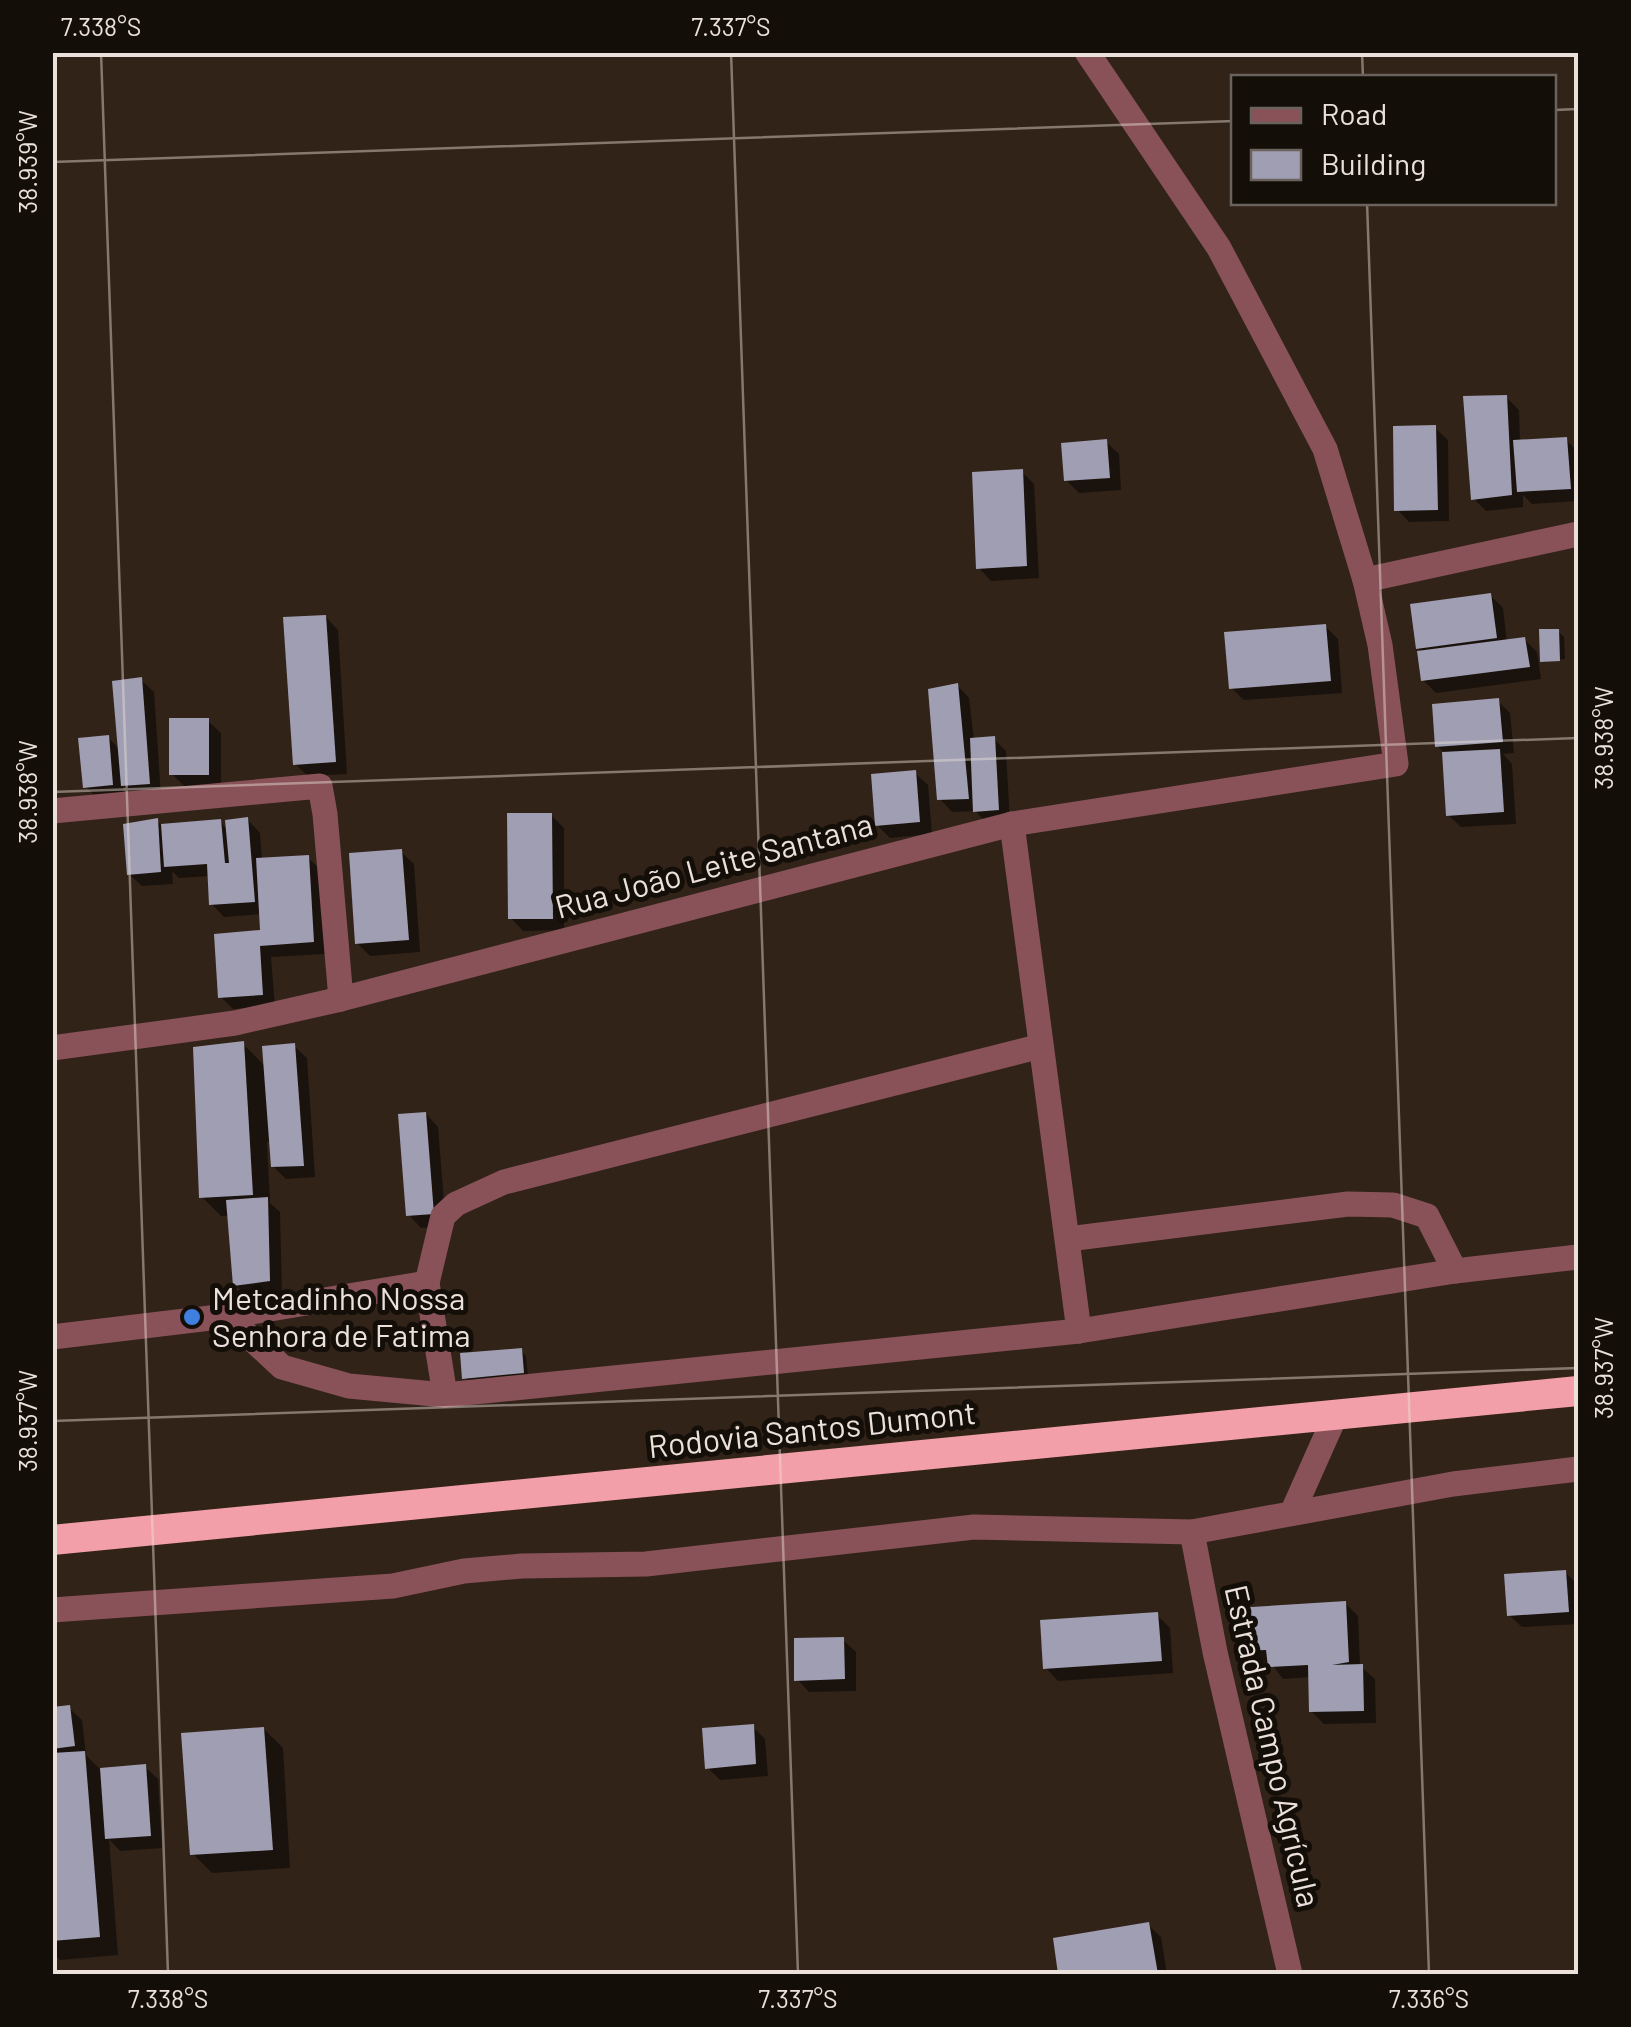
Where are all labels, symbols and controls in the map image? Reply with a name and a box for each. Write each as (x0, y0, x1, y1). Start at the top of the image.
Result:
text: 7.338°S (61, 11, 141, 41)
text: 7.337°S (691, 11, 771, 41)
legend (1231, 75, 1556, 205)
text: Road (1321, 95, 1387, 131)
text: 38.939°W (12, 110, 42, 214)
text: Building (1321, 145, 1426, 181)
text: 38.938°W (1588, 686, 1618, 790)
text: 38.938°W (12, 740, 42, 844)
street label: Rua João Leite Santana (551, 803, 876, 925)
place label: Metcadinho Nossa Senhora de Fatima (212, 1278, 471, 1353)
marker: Metcadinho Nossa Senhora de Fatima (181, 1306, 203, 1328)
text: 38.937°W (1588, 1317, 1618, 1419)
text: 38.937°W (12, 1370, 42, 1472)
street label: Rodovia Santos Dumont (646, 1392, 977, 1464)
street label: Estrada Campo Agrícula (1218, 1581, 1330, 1910)
text: 7.338°S (128, 1983, 208, 2013)
text: 7.337°S (758, 1983, 838, 2013)
text: 7.336°S (1389, 1983, 1469, 2013)

